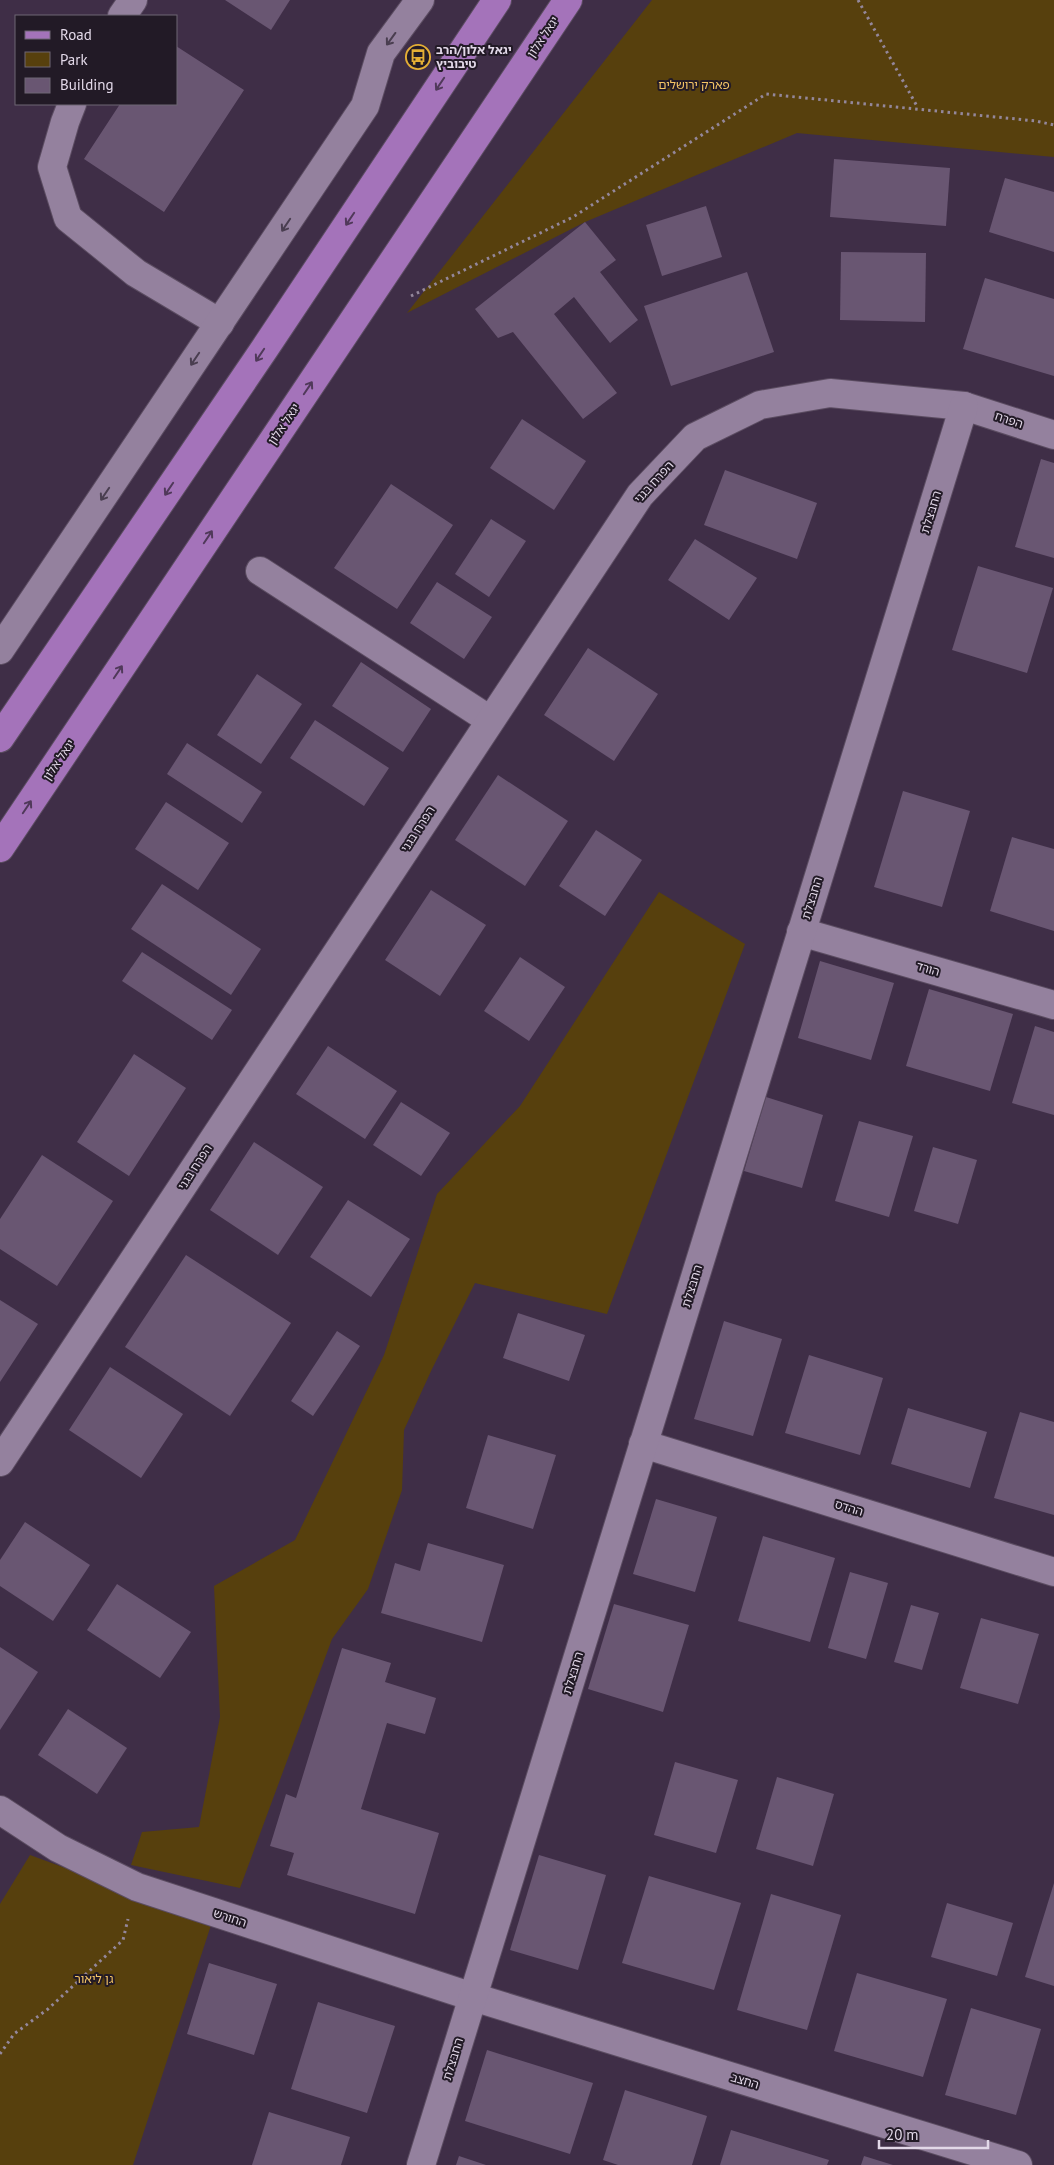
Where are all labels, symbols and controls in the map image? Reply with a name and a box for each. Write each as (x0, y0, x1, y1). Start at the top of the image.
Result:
street label: יגאל אלון (523, 13, 562, 60)
legend (15, 15, 178, 105)
text: Road (60, 25, 92, 44)
one-way arrow (386, 32, 397, 45)
place label: יגאל אלון/הרב טיבוביץ (436, 42, 512, 71)
bus stop icon: יגאל אלון/הרב טיבוביץ (405, 44, 431, 70)
text: Park (60, 50, 88, 69)
text: Building (60, 75, 114, 94)
one-way arrow (435, 77, 445, 91)
park label: פארק ירושלים (658, 77, 730, 92)
one-way arrow (345, 212, 355, 226)
one-way arrow (281, 217, 291, 231)
one-way arrow (255, 347, 265, 361)
one-way arrow (190, 352, 200, 366)
one-way arrow (304, 381, 314, 395)
street label: יגאל אלון (264, 400, 303, 447)
street label: הפרח (993, 408, 1025, 431)
street label: הפרח בגני (631, 458, 676, 506)
one-way arrow (164, 482, 174, 496)
one-way arrow (100, 487, 110, 501)
street label: החבצלת (917, 489, 944, 535)
one-way arrow (203, 530, 213, 544)
one-way arrow (113, 665, 123, 679)
street label: יגאל אלון (39, 736, 78, 783)
one-way arrow (22, 800, 32, 814)
street label: הפרח בגני (397, 803, 438, 854)
street label: החבצלת (798, 875, 825, 921)
street label: הורד (915, 958, 942, 979)
street label: הפרח בגני (174, 1141, 215, 1192)
street label: החבצלת (678, 1263, 705, 1309)
street label: ההדס (833, 1496, 865, 1519)
street label: החבצלת (559, 1650, 586, 1696)
street label: החורש (212, 1905, 249, 1930)
park label: גן ליאור (75, 1971, 114, 1986)
street label: החבצלת (439, 2036, 466, 2082)
street label: החצב (729, 2069, 761, 2092)
scale bar (879, 2118, 988, 2150)
text: 20 m (886, 2125, 919, 2144)

